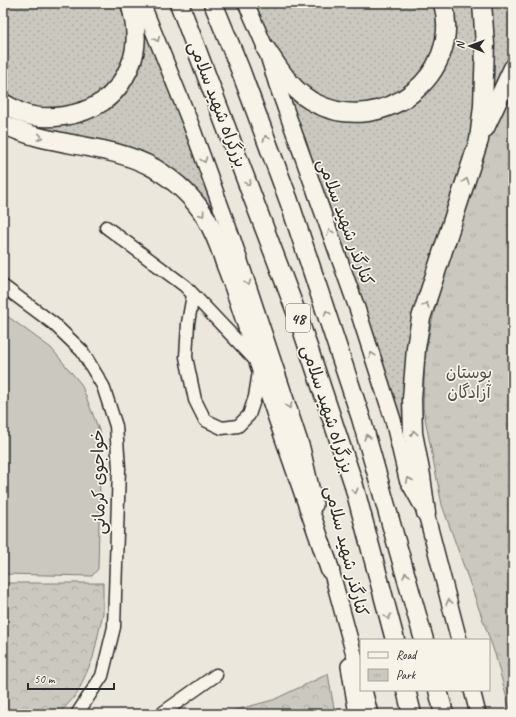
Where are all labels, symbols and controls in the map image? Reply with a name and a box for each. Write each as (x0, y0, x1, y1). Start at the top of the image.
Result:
north arrow (450, 26, 490, 66)
one-way arrow (152, 36, 160, 43)
street label: بزرگراه شهید سلامی (184, 38, 251, 170)
text: N (453, 40, 467, 49)
one-way arrow (36, 132, 43, 140)
one-way arrow (262, 134, 270, 141)
street label: کنارگذر شهید سلامی (313, 156, 378, 289)
one-way arrow (199, 157, 208, 164)
one-way arrow (461, 178, 470, 185)
one-way arrow (243, 180, 251, 187)
one-way arrow (197, 210, 205, 217)
one-way arrow (326, 229, 334, 236)
one-way arrow (243, 279, 252, 286)
one-way arrow (421, 302, 429, 309)
road number: 48 (286, 304, 310, 332)
one-way arrow (323, 310, 331, 317)
street label: بزرگراه شهید سلامی (297, 342, 358, 476)
one-way arrow (368, 352, 377, 359)
park label: بوستان آزادگان (446, 362, 492, 403)
one-way arrow (284, 402, 292, 409)
street label: خواجوی کرمانی (87, 429, 110, 535)
one-way arrow (410, 430, 419, 436)
one-way arrow (363, 434, 372, 441)
one-way arrow (405, 476, 413, 483)
street label: کنارگذر شهید سلامی (320, 484, 373, 619)
one-way arrow (350, 487, 359, 494)
one-way arrow (402, 572, 410, 579)
one-way arrow (446, 599, 454, 606)
one-way arrow (384, 613, 392, 620)
legend (360, 639, 490, 691)
text: Road (396, 647, 418, 663)
scale bar (28, 665, 114, 691)
text: Park (396, 667, 417, 683)
text: 50 m (34, 671, 56, 687)

